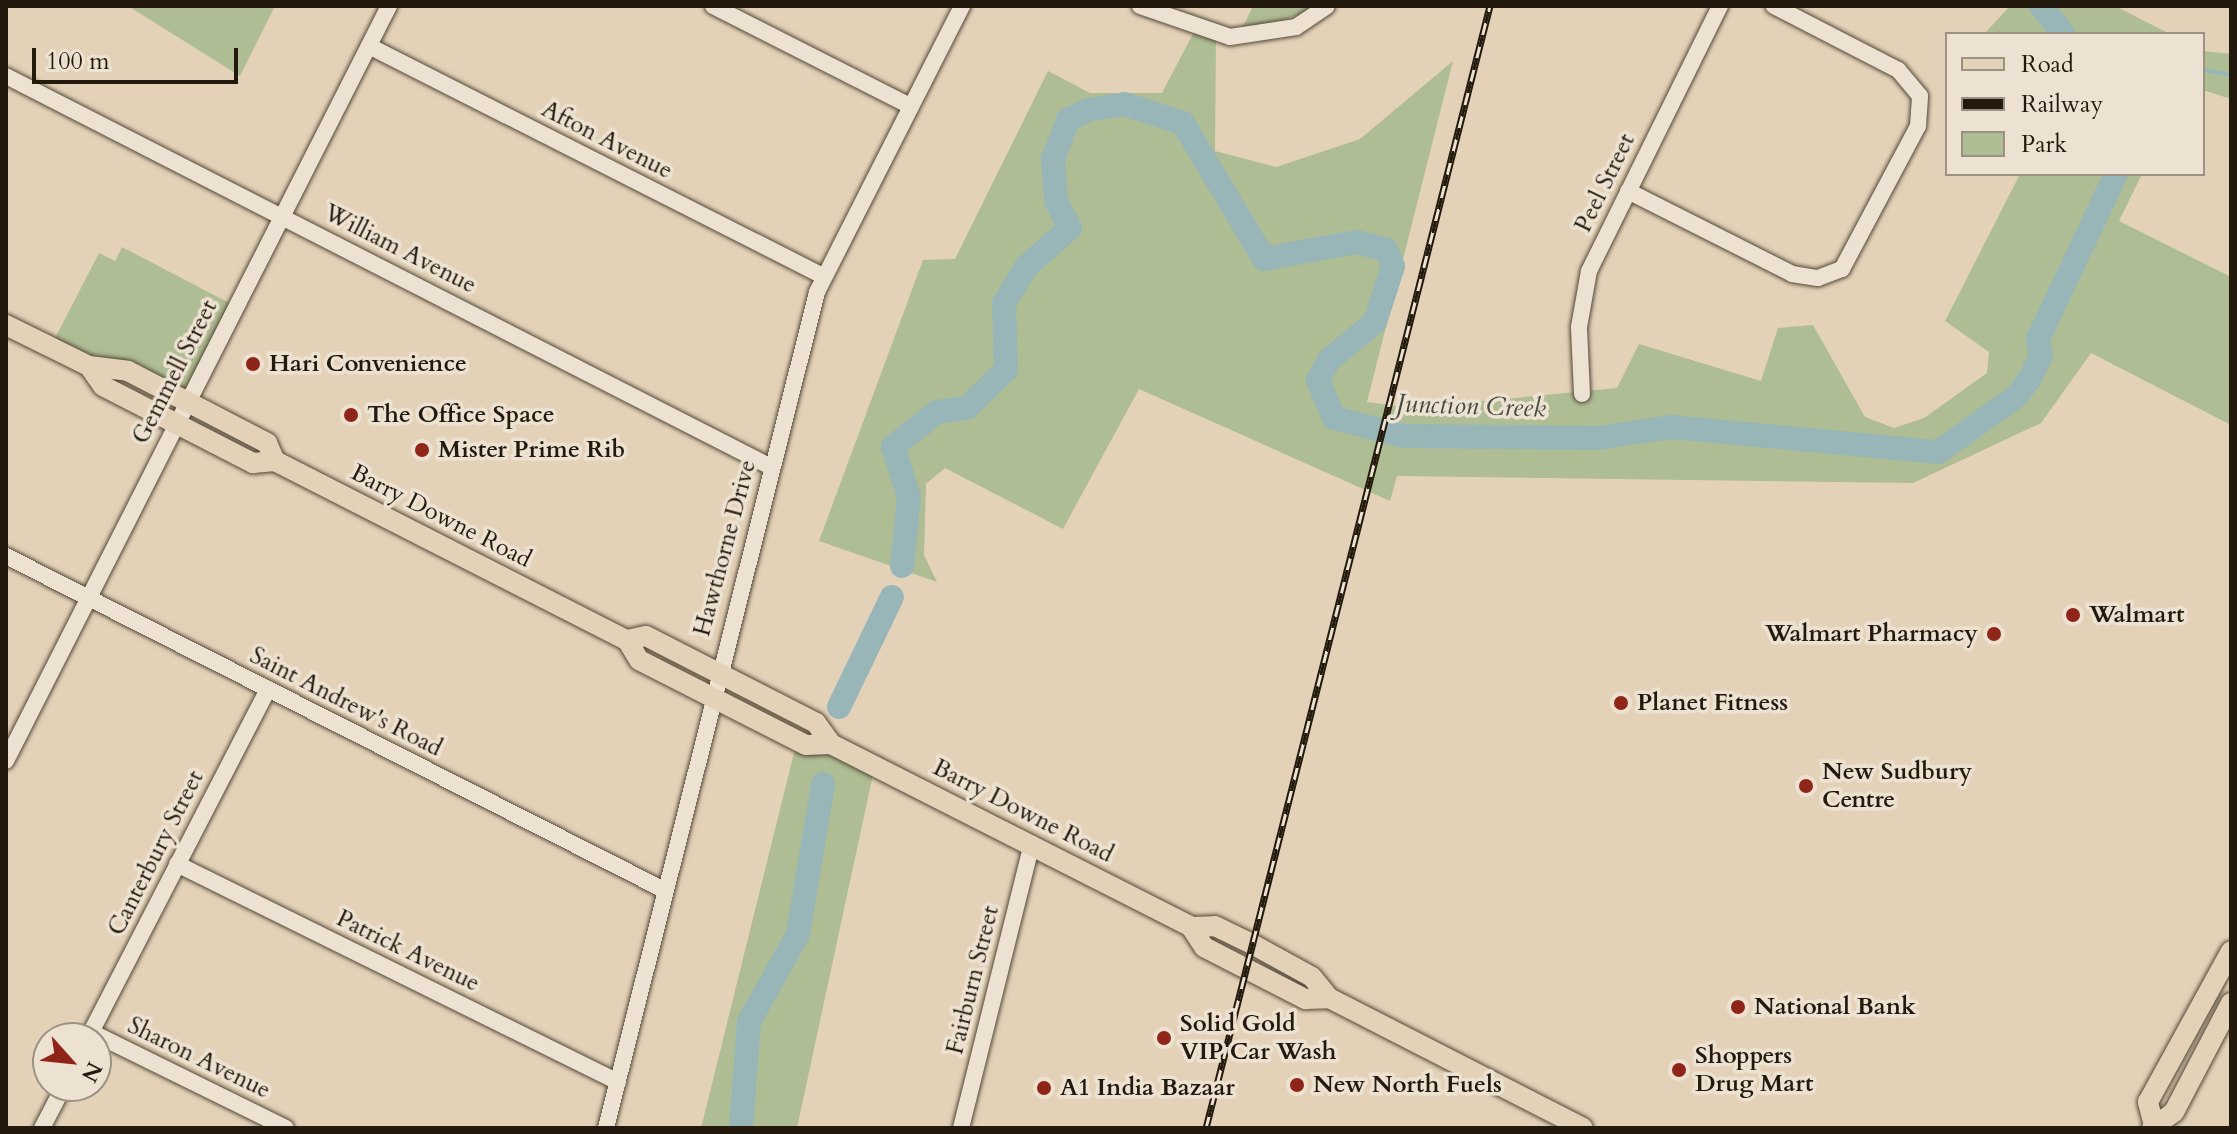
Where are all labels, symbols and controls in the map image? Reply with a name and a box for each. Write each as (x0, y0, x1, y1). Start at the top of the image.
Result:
scale bar (36, 32, 242, 82)
legend (1945, 32, 2205, 176)
text: 100 m (46, 45, 110, 78)
text: Road (2021, 48, 2074, 81)
text: Railway (2021, 88, 2103, 121)
street label: Afton Avenue (537, 95, 677, 185)
text: Park (2021, 128, 2067, 161)
street label: Peel Street (1569, 129, 1641, 237)
street label: William Avenue (319, 198, 481, 300)
street label: Gemmell Street (126, 295, 224, 449)
place label: Hari Convenience (269, 350, 467, 378)
marker: Hari Convenience (244, 355, 262, 373)
water label: Junction Creek (1395, 388, 1547, 424)
place label: The Office Space (367, 401, 555, 429)
marker: The Office Space (342, 406, 360, 424)
place label: Mister Prime Rib (438, 436, 625, 464)
marker: Mister Prime Rib (413, 441, 431, 459)
street label: Hawthorne Drive (688, 457, 762, 639)
street label: Barry Downe Road (346, 458, 536, 574)
place label: Walmart (2089, 601, 2185, 629)
marker: Walmart (2064, 606, 2082, 624)
place label: Walmart Pharmacy (1765, 620, 1978, 648)
marker: Walmart Pharmacy (1985, 625, 2003, 643)
street label: Saint Andrew's Road (245, 641, 447, 763)
place label: Planet Fitness (1637, 689, 1788, 717)
marker: Planet Fitness (1612, 694, 1630, 712)
street label: Barry Downe Road (928, 753, 1118, 869)
place label: New Sudbury Centre (1822, 758, 1972, 814)
street label: Canterbury Street (102, 766, 210, 940)
marker: New Sudbury Centre (1797, 777, 1815, 795)
street label: Fairburn Street (941, 903, 1005, 1057)
street label: Patrick Avenue (332, 904, 484, 998)
place label: National Bank (1754, 993, 1916, 1021)
marker: National Bank (1729, 998, 1747, 1016)
place label: Solid Gold VIP Car Wash (1180, 1010, 1337, 1066)
street label: Sharon Avenue (123, 1011, 275, 1105)
north arrow (32, 1022, 112, 1102)
marker: Solid Gold VIP Car Wash (1155, 1029, 1173, 1047)
place label: Shoppers Drug Mart (1695, 1042, 1813, 1098)
text: N (74, 1057, 109, 1087)
marker: Shoppers Drug Mart (1670, 1061, 1688, 1079)
place label: New North Fuels (1313, 1071, 1502, 1099)
place label: A1 India Bazaar (1060, 1074, 1235, 1102)
marker: New North Fuels (1288, 1076, 1306, 1094)
marker: A1 India Bazaar (1035, 1079, 1053, 1097)

